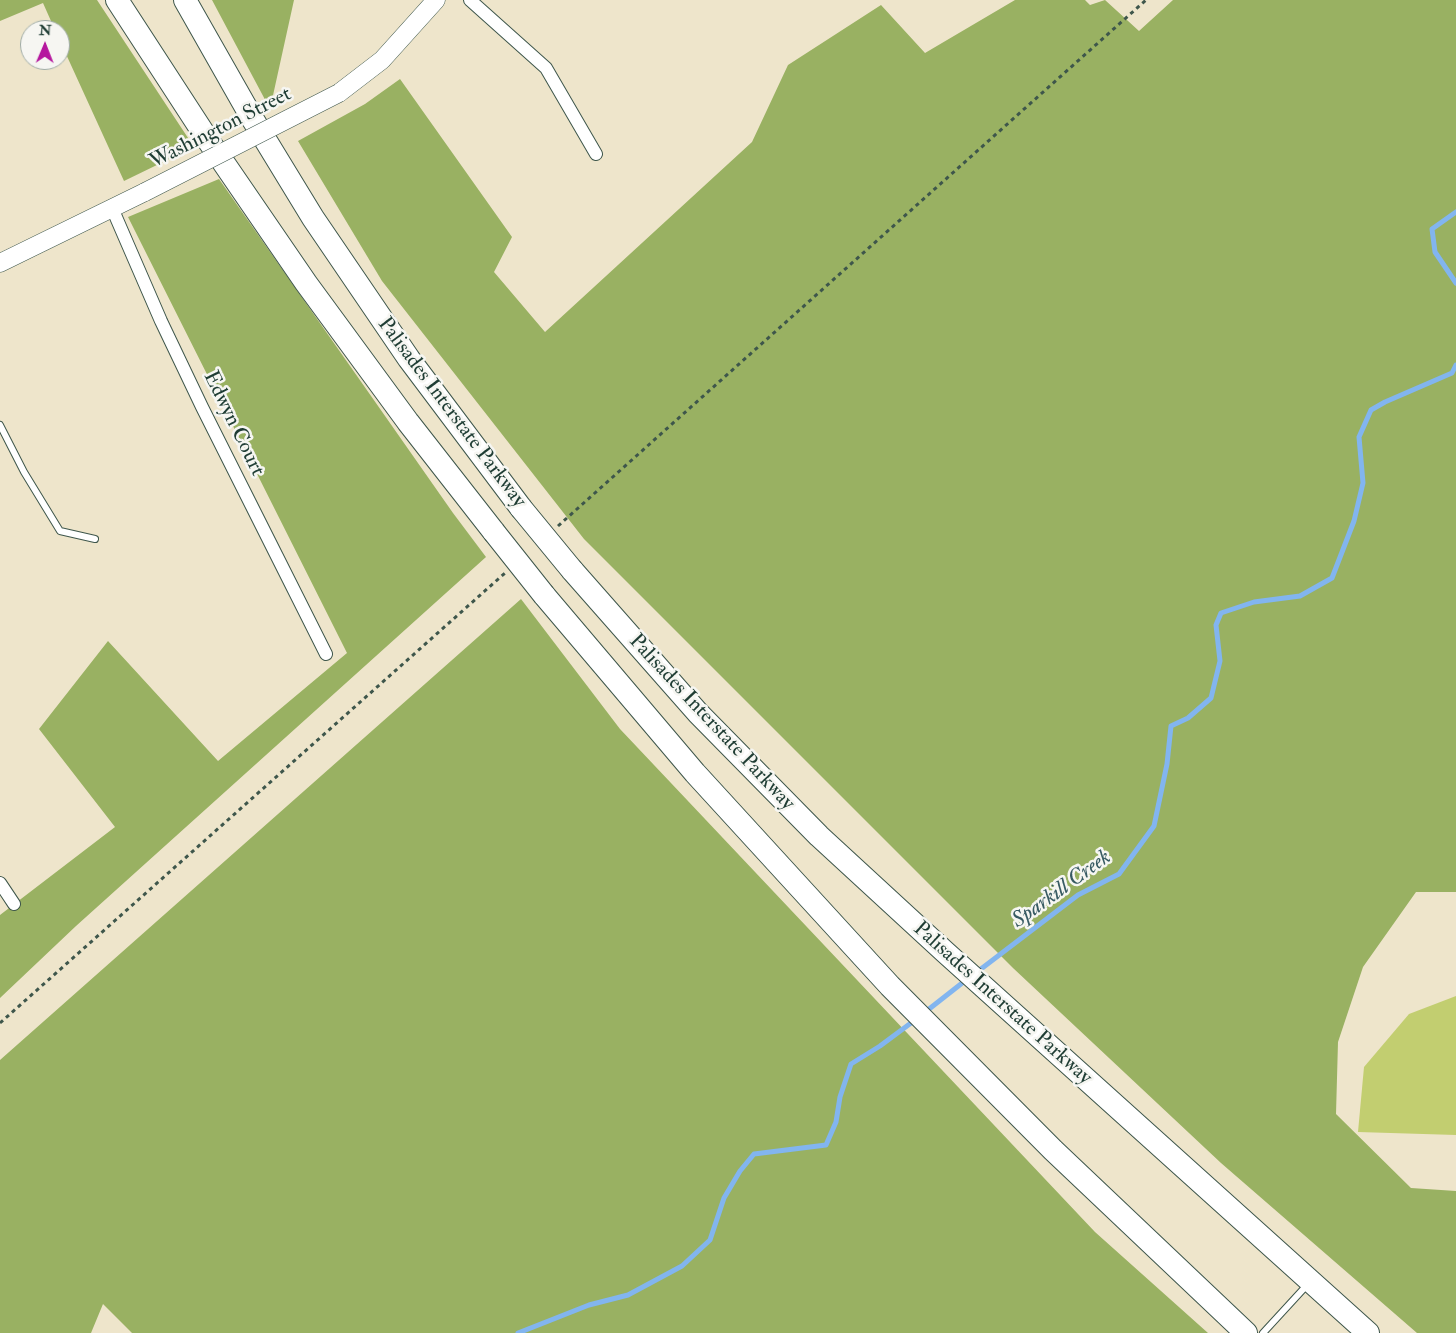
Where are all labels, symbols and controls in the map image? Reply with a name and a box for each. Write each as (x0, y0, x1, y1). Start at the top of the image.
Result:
north arrow (20, 20, 70, 70)
text: N (39, 22, 52, 39)
street label: Washington Street (146, 82, 296, 176)
street label: Palisades Interstate Parkway (371, 313, 531, 513)
street label: Edwyn Court (197, 367, 269, 481)
street label: Palisades Interstate Parkway (623, 630, 799, 816)
water label: Sparkill Creek (1007, 845, 1117, 935)
street label: Palisades Interstate Parkway (907, 917, 1097, 1091)

